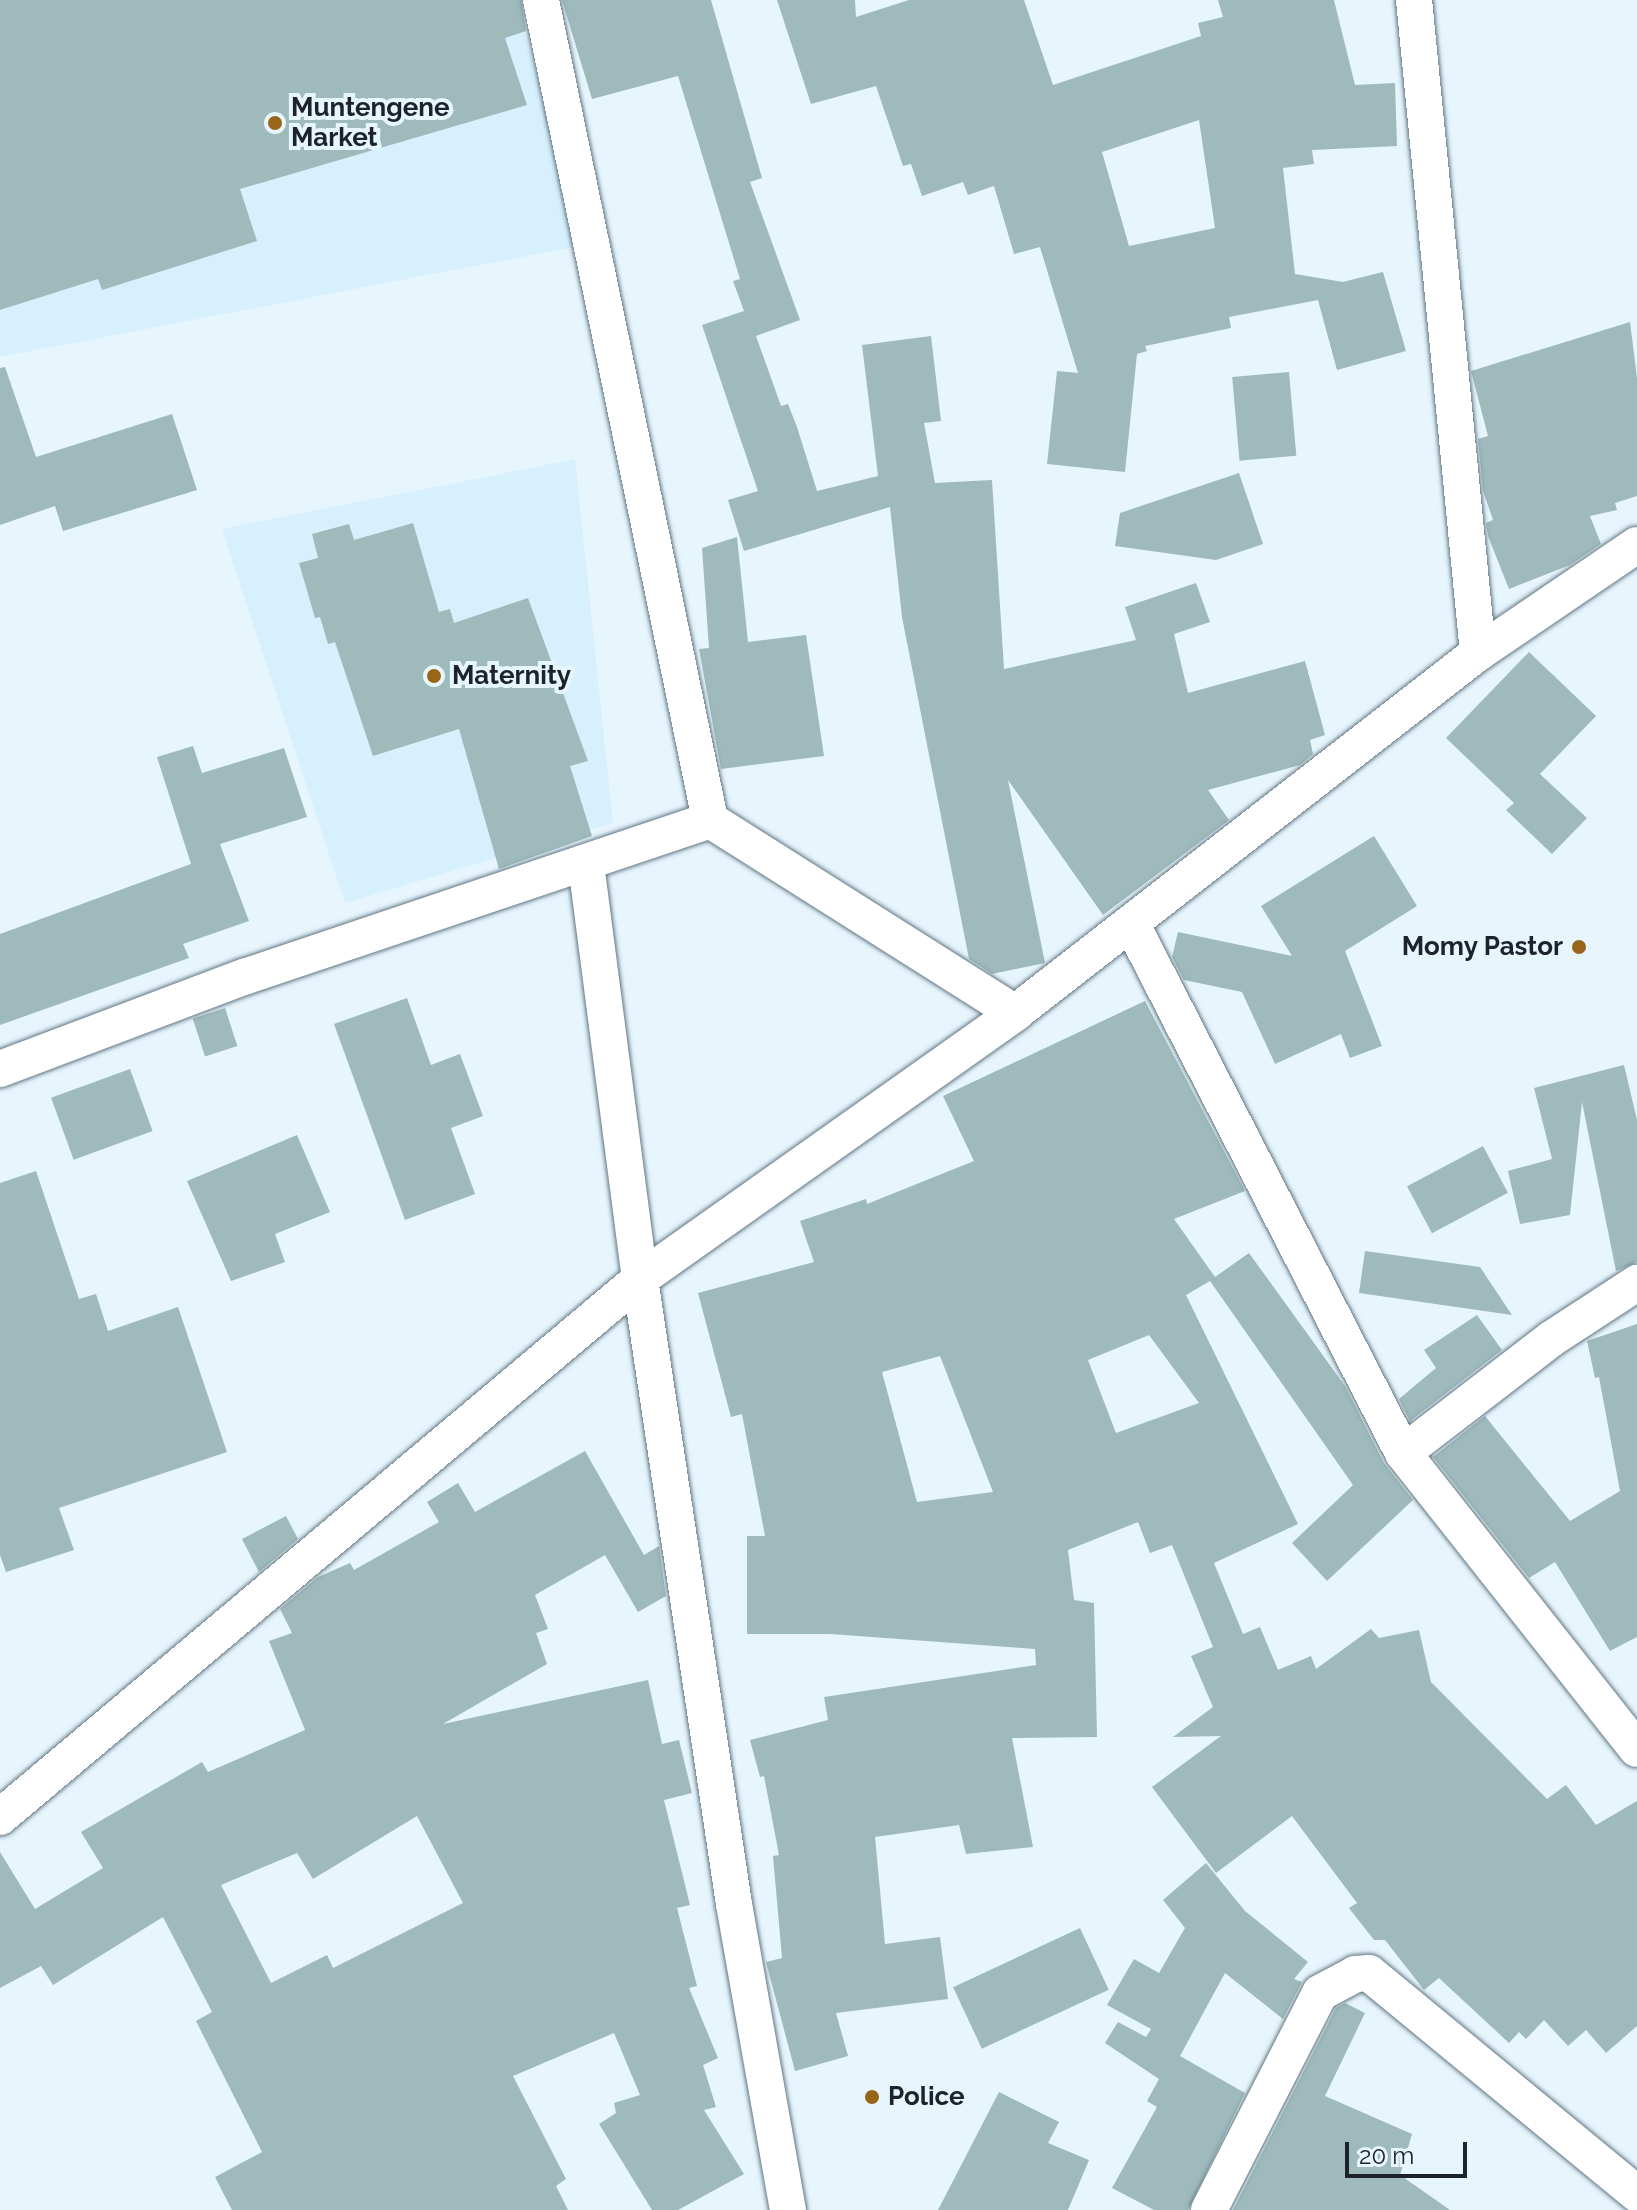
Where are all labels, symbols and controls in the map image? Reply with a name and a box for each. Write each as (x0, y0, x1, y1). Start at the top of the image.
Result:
place label: Muntengene Market (291, 92, 450, 154)
marker: Muntengene Market (266, 114, 284, 132)
place label: Maternity (452, 660, 571, 692)
marker: Maternity (423, 665, 445, 687)
place label: Momy Pastor (1401, 931, 1563, 963)
marker: Momy Pastor (1570, 938, 1588, 956)
place label: Police (888, 2081, 965, 2113)
marker: Police (863, 2088, 881, 2106)
scale bar (1349, 2126, 1471, 2176)
text: 20 m (1359, 2141, 1414, 2170)

